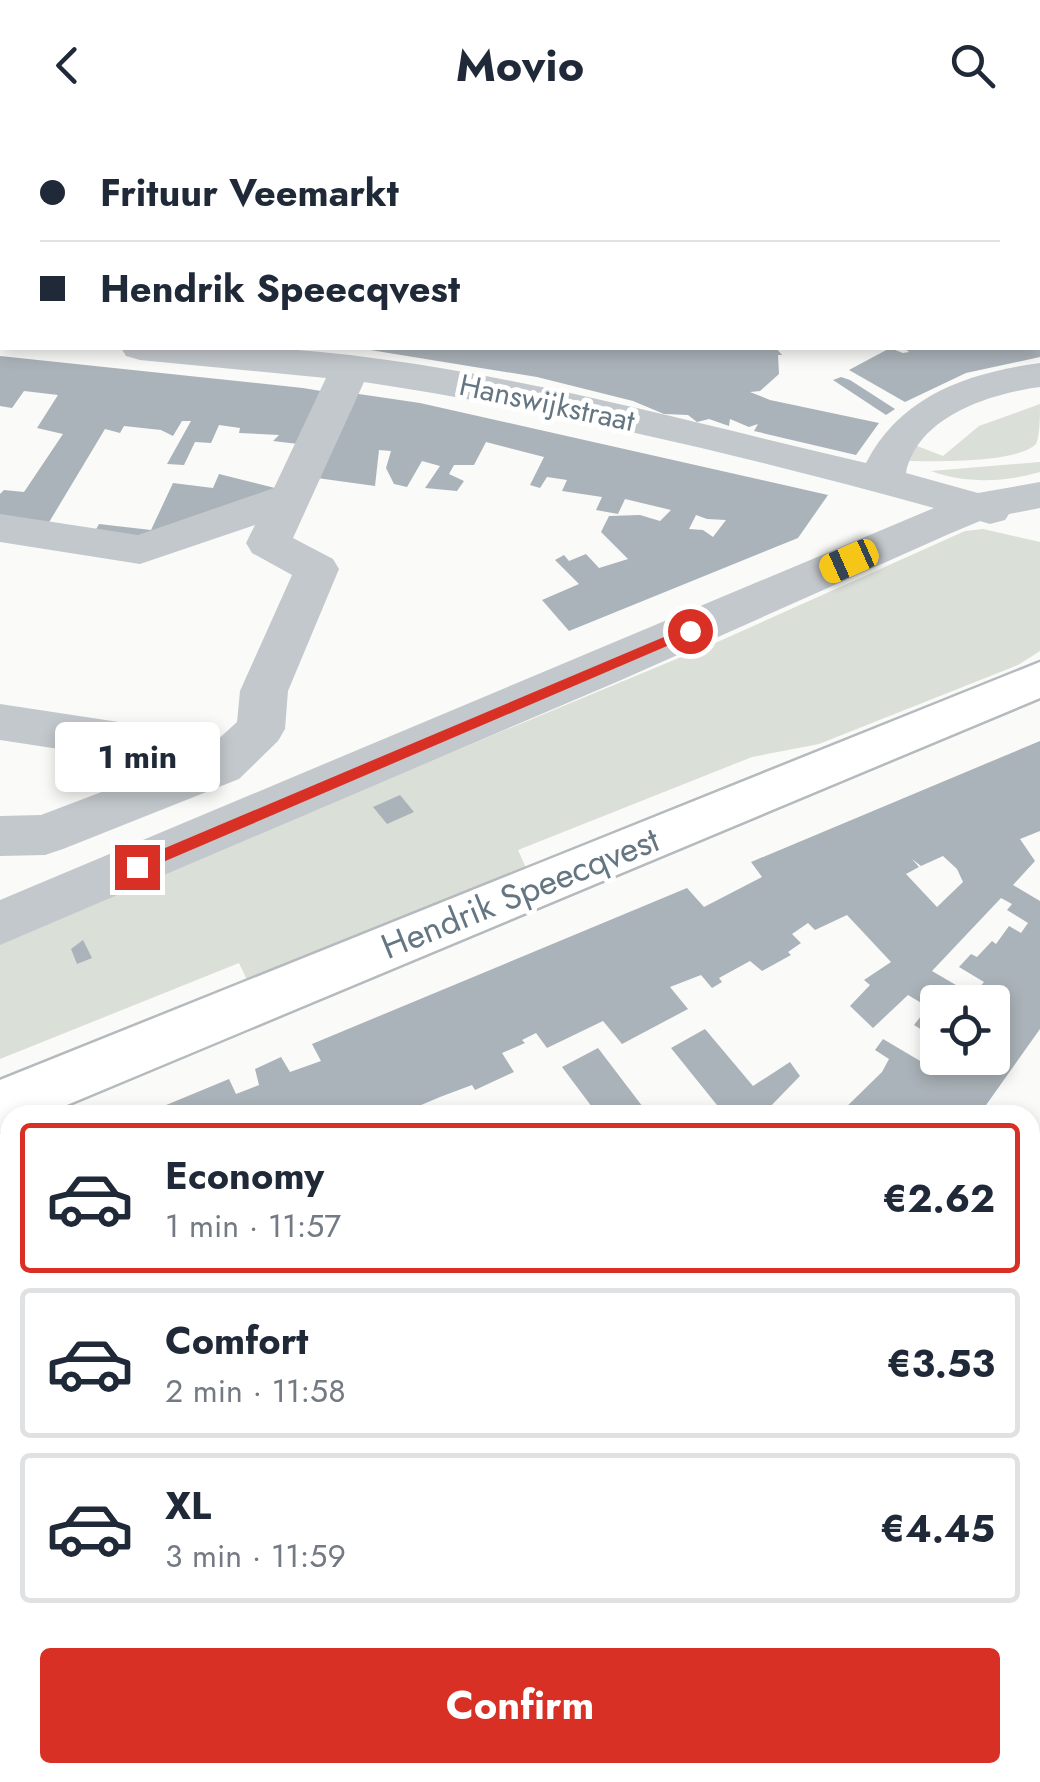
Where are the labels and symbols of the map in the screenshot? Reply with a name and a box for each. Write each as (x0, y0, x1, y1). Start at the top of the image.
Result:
street label: Hanswijkstraat (456, 363, 639, 442)
car (815, 535, 883, 587)
route start (668, 609, 713, 654)
callout: 1 min (54, 722, 220, 792)
street label: Hendrik Speecqvest (374, 814, 667, 972)
route end (115, 845, 160, 890)

